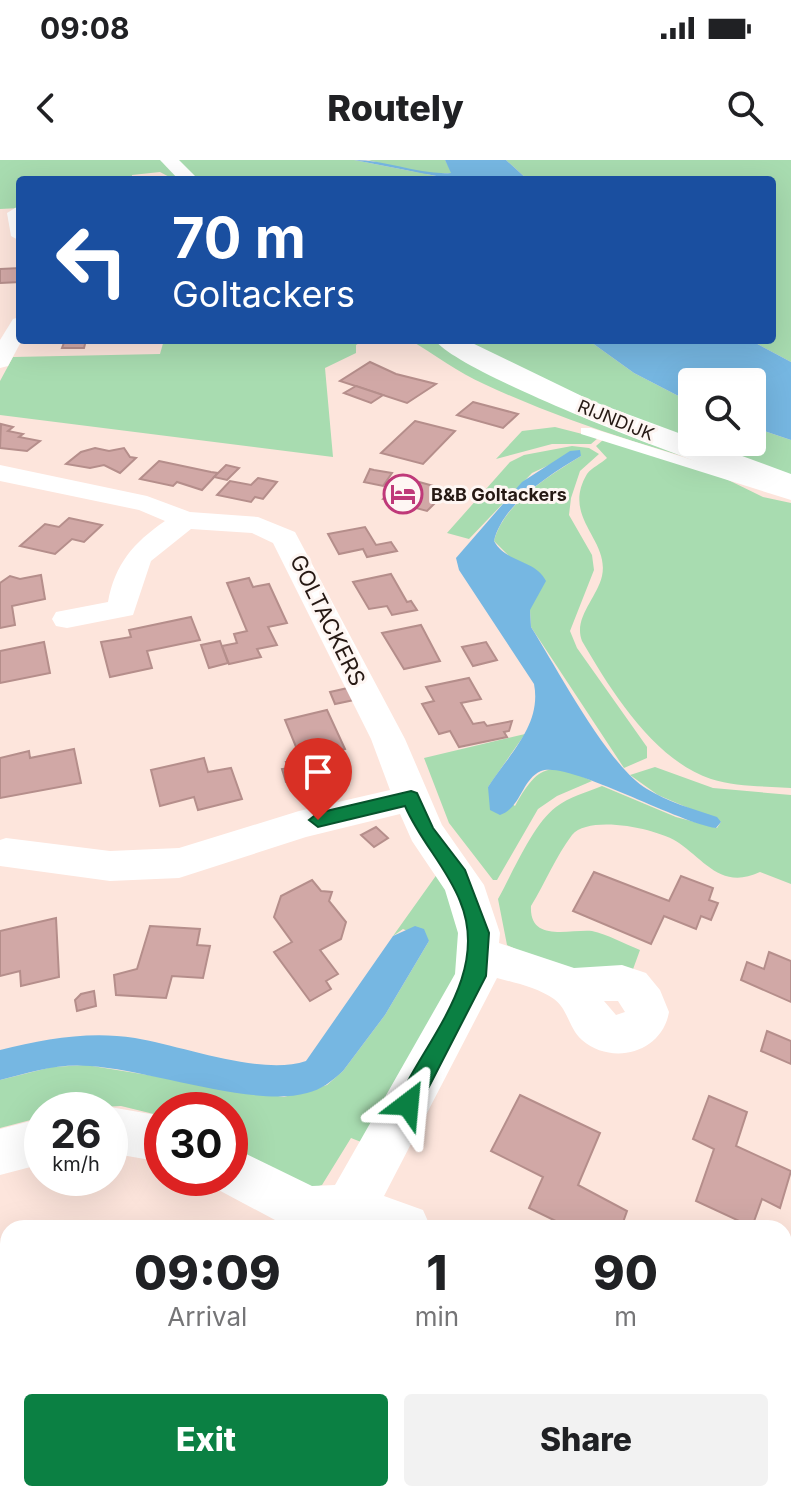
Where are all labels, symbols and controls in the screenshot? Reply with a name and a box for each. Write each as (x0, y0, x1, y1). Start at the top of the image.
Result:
text: 09:08 (40, 10, 130, 46)
icon: back (24, 86, 68, 130)
text: Routely (327, 86, 464, 130)
icon: search (723, 86, 767, 130)
text: 70 m (172, 204, 306, 272)
icon: left (40, 208, 144, 312)
text: Goltackers (172, 272, 355, 316)
map controls (678, 368, 766, 456)
button: search (678, 368, 766, 456)
street label: RIJNDIJK (575, 395, 657, 445)
hotel icon: B&B Goltackers (382, 473, 424, 515)
place label: B&B Goltackers (431, 484, 567, 505)
street label: GOLTACKERS (285, 550, 371, 690)
pin (284, 738, 352, 820)
icon: arrive (296, 750, 340, 794)
position arrow (366, 1062, 450, 1146)
speed limit sign: 30 (144, 1092, 248, 1196)
text: 26 (50, 1109, 102, 1158)
text: km/h (52, 1152, 100, 1176)
text: 09:09 (134, 1243, 281, 1302)
text: 1 (426, 1243, 448, 1302)
text: 90 (593, 1243, 658, 1302)
text: Arrival (167, 1301, 247, 1332)
text: min (415, 1301, 459, 1332)
text: m (614, 1301, 637, 1332)
button: Exit (24, 1394, 388, 1486)
button: Share (404, 1394, 768, 1486)

